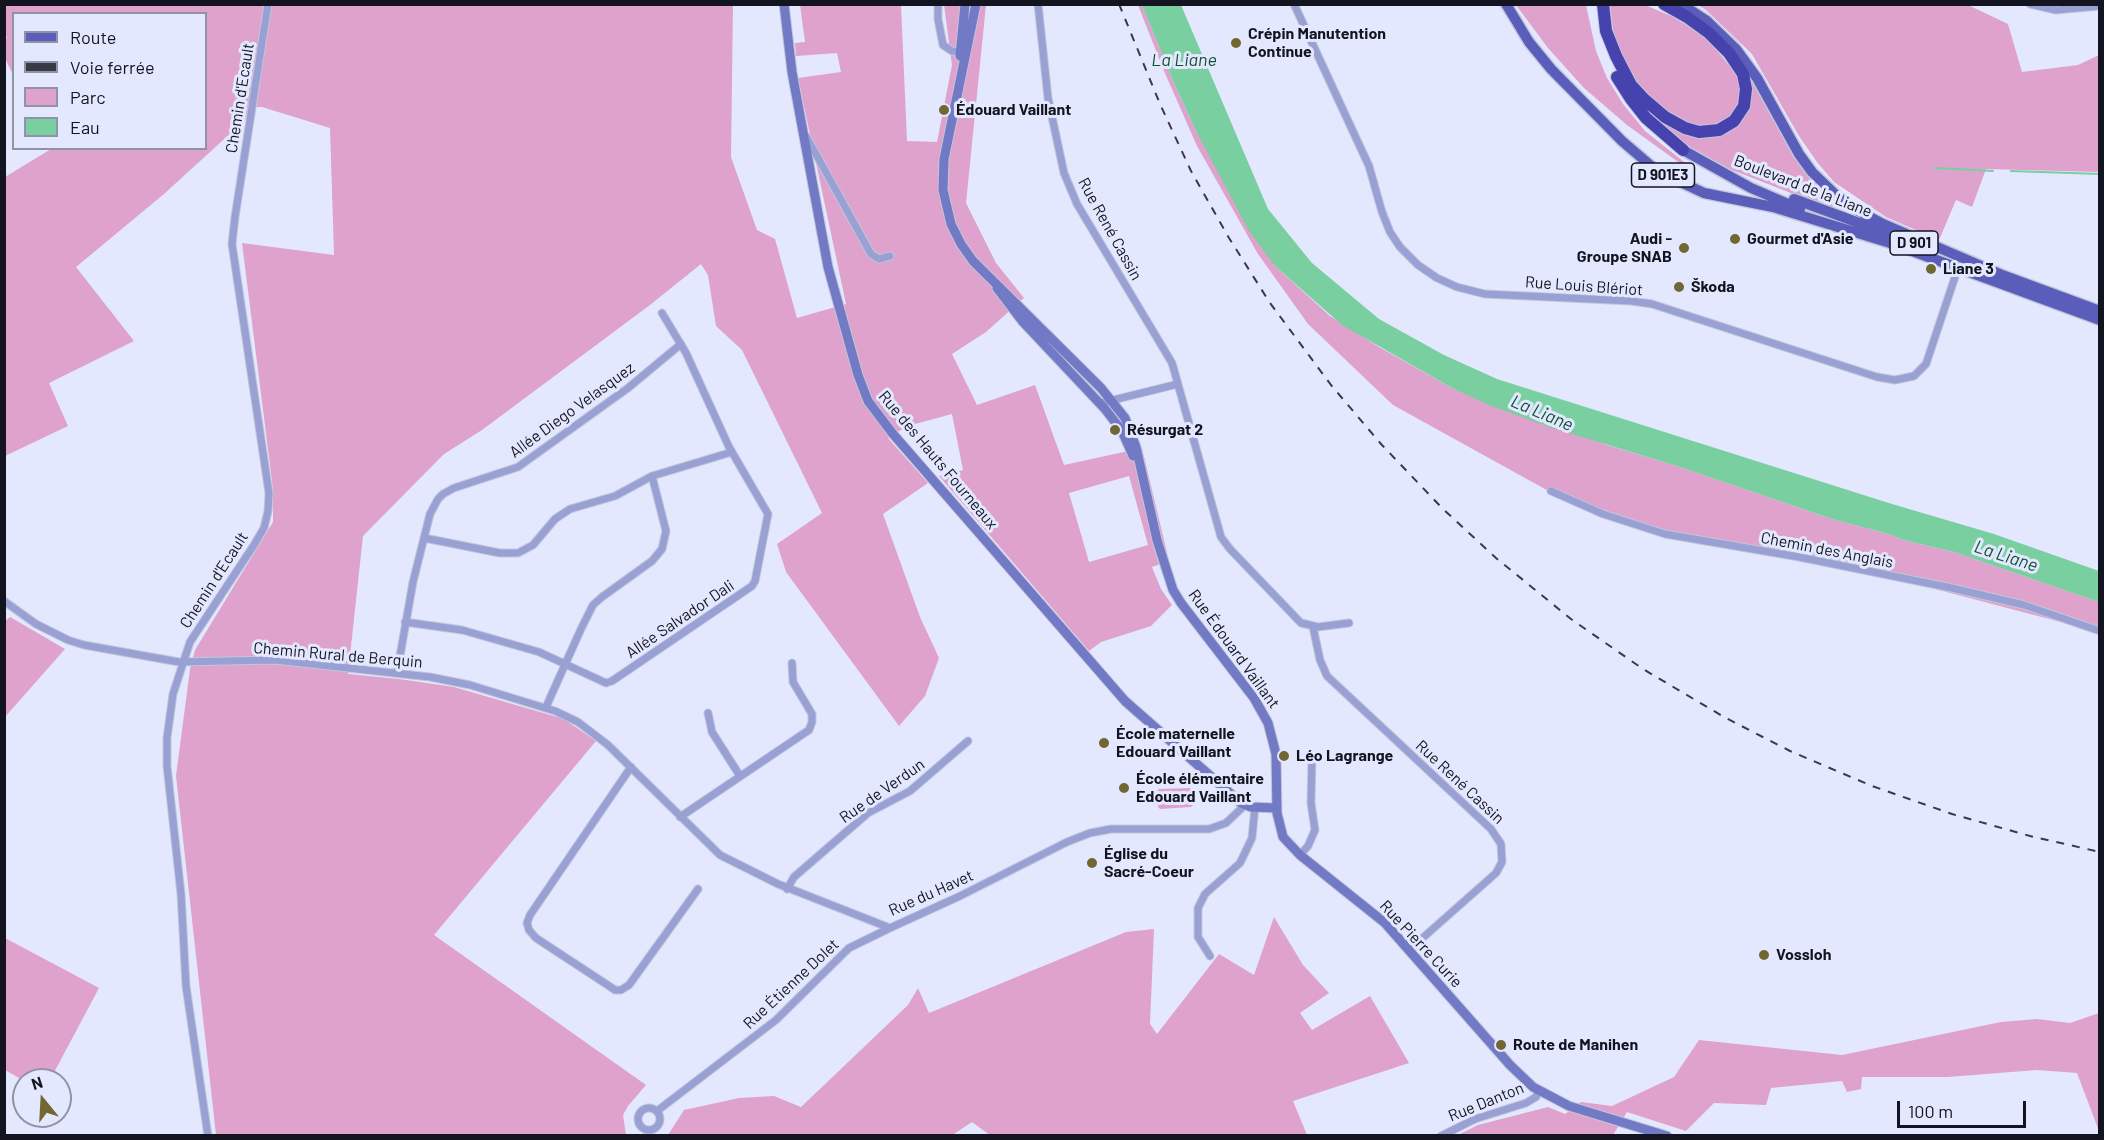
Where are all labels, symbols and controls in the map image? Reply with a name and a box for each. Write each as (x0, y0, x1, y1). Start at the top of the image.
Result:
legend (12, 12, 207, 150)
place label: Crépin Manutention Continue (1248, 24, 1386, 62)
text: Route (70, 26, 116, 48)
marker: Crépin Manutention Continue (1229, 36, 1243, 50)
street label: Chemin d'Ecault (222, 42, 258, 154)
water label: La Liane (1151, 49, 1217, 71)
text: Voie ferrée (70, 56, 155, 78)
text: Parc (70, 86, 106, 108)
place label: Édouard Vaillant (956, 100, 1071, 120)
marker: Édouard Vaillant (937, 103, 951, 117)
text: Eau (70, 116, 100, 138)
street label: Boulevard de la Liane (1731, 151, 1875, 221)
road number: D 901E3 (1632, 163, 1694, 187)
street label: Rue René Cassin (1074, 174, 1146, 284)
place label: Audi - Groupe SNAB (1577, 229, 1672, 267)
place label: Gourmet d'Asie (1747, 229, 1854, 249)
road number: D 901 (1890, 231, 1938, 255)
marker: Gourmet d'Asie (1728, 232, 1742, 246)
marker: Audi - Groupe SNAB (1677, 241, 1691, 255)
place label: Liane 3 (1943, 259, 1994, 279)
marker: Liane 3 (1924, 262, 1938, 276)
street label: Rue Louis Blériot (1524, 272, 1644, 300)
place label: Škoda (1691, 277, 1735, 297)
marker: Škoda (1672, 280, 1686, 294)
street label: Allée Diego Velasquez (506, 358, 638, 462)
street label: Rue des Hauts Fourneaux (874, 387, 1002, 533)
water label: La Liane (1508, 390, 1576, 436)
place label: Résurgat 2 (1127, 420, 1203, 440)
marker: Résurgat 2 (1108, 423, 1122, 437)
street label: Chemin d'Ecault (176, 528, 252, 632)
street label: Chemin des Anglais (1759, 528, 1895, 572)
water label: La Liane (1972, 536, 2040, 576)
street label: Allée Salvador Dali (622, 576, 738, 662)
street label: Rue Édouard Vaillant (1184, 586, 1284, 712)
street label: Chemin Rural de Berquin (253, 638, 423, 672)
place label: École maternelle Edouard Vaillant (1116, 724, 1235, 762)
marker: École maternelle Edouard Vaillant (1097, 736, 1111, 750)
street label: Rue René Cassin (1412, 736, 1508, 828)
place label: Léo Lagrange (1296, 746, 1393, 766)
marker: Léo Lagrange (1277, 749, 1291, 763)
street label: Rue de Verdun (836, 755, 928, 827)
place label: École élémentaire Edouard Vaillant (1136, 769, 1264, 807)
marker: École élémentaire Edouard Vaillant (1117, 781, 1131, 795)
place label: Église du Sacré-Coeur (1104, 844, 1194, 882)
marker: Église du Sacré-Coeur (1085, 856, 1099, 870)
street label: Rue du Havet (886, 866, 976, 920)
street label: Rue Pierre Curie (1376, 896, 1466, 992)
street label: Rue Étienne Dolet (739, 935, 843, 1033)
place label: Vossloh (1776, 945, 1831, 965)
marker: Vossloh (1757, 948, 1771, 962)
place label: Route de Manihen (1513, 1035, 1638, 1055)
marker: Route de Manihen (1494, 1038, 1508, 1052)
north arrow (12, 1068, 72, 1128)
text: N (29, 1072, 45, 1093)
street label: Rue Danton (1445, 1078, 1527, 1126)
scale bar (1900, 1089, 2029, 1127)
text: 100 m (1908, 1100, 1953, 1122)

